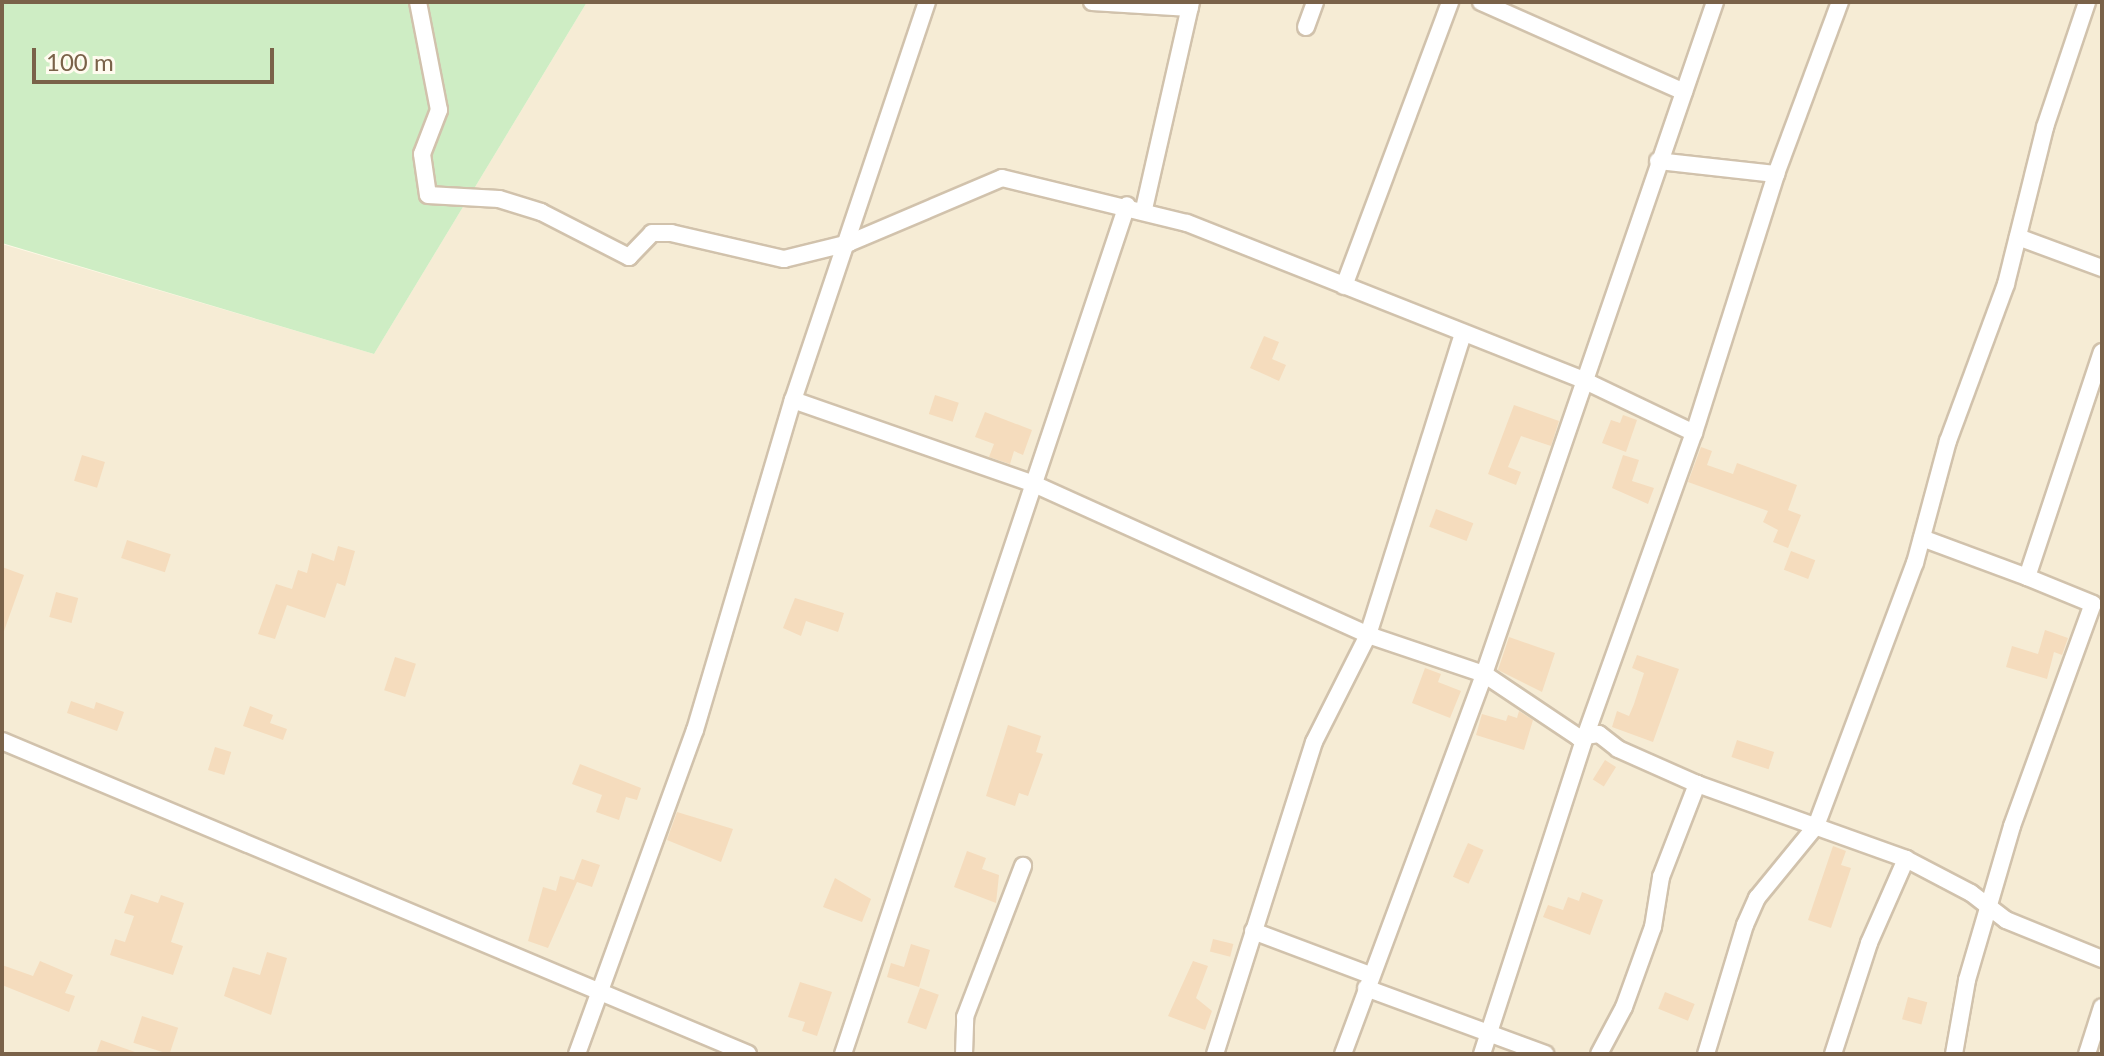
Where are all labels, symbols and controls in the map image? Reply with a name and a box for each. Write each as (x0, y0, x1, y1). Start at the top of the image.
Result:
scale bar (36, 32, 278, 82)
text: 100 m (46, 47, 114, 76)

